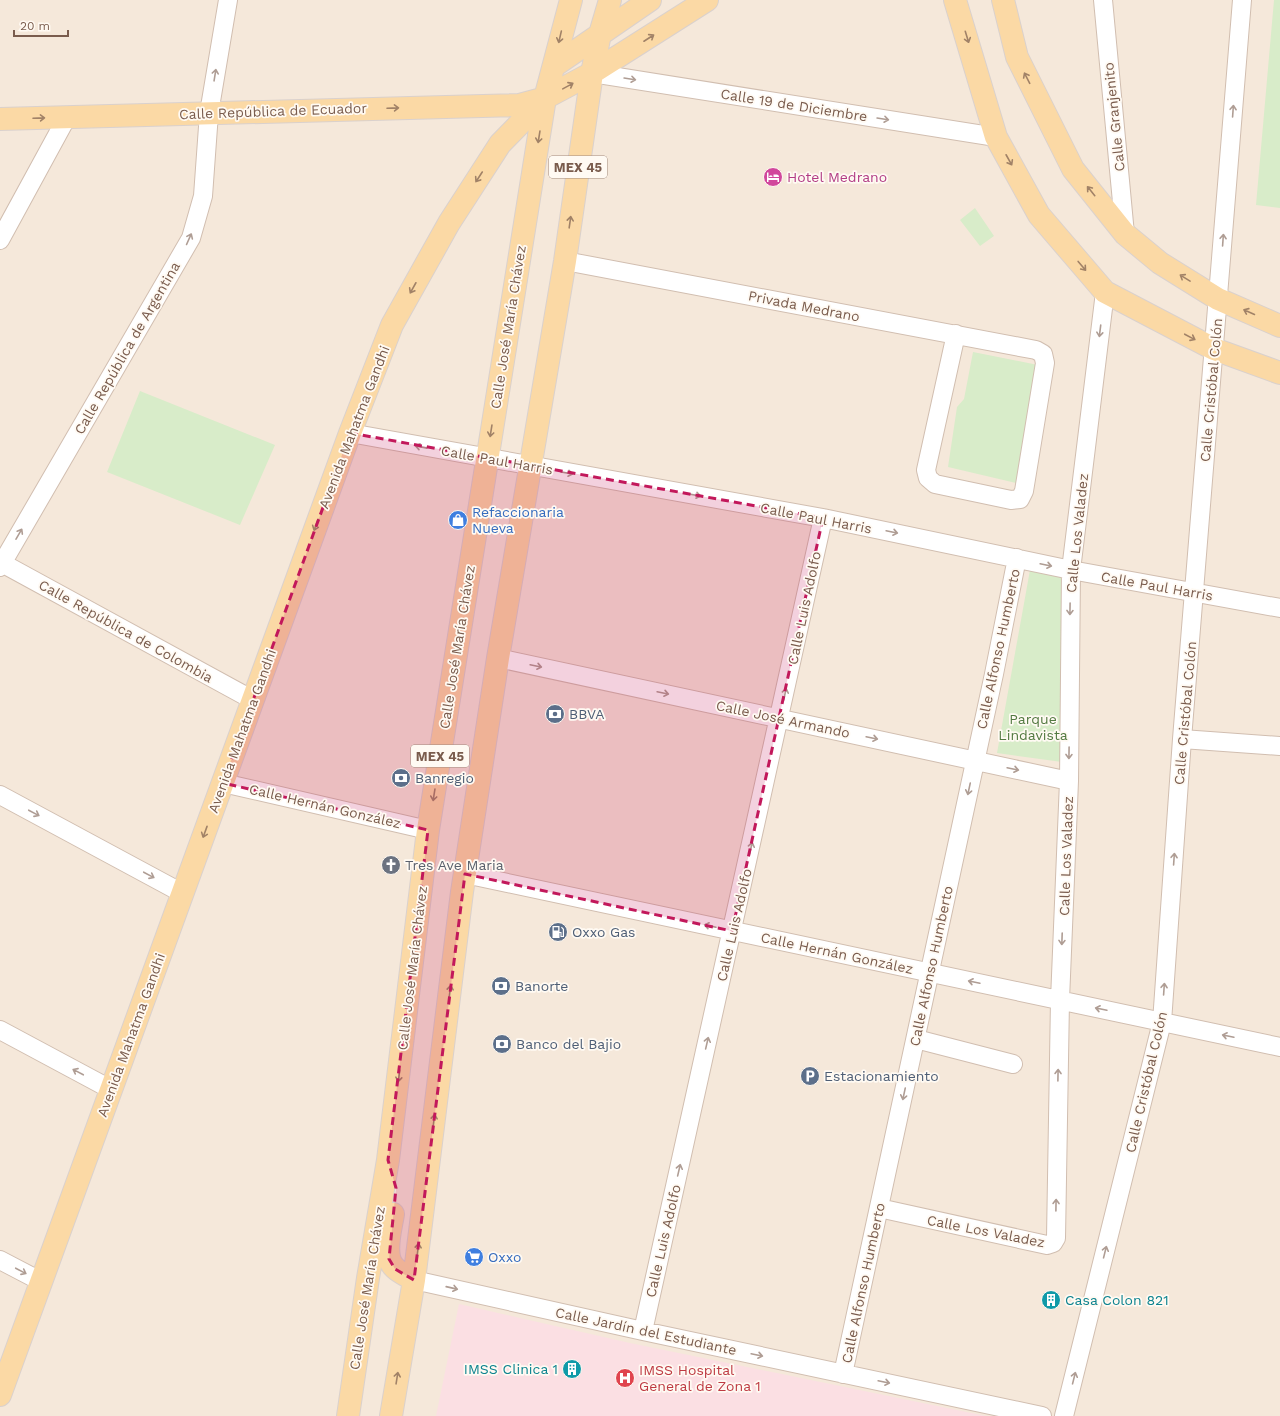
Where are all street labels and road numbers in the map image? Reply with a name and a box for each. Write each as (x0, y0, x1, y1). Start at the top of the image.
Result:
street label: Calle Granjenito (1100, 62, 1128, 172)
street label: Calle 19 de Diciembre (720, 86, 868, 124)
street label: Calle República de Ecuador (179, 100, 368, 122)
road number: MEX 45 (549, 156, 607, 178)
street label: Calle José María Chávez (487, 244, 529, 410)
street label: Calle República de Argentina (71, 259, 183, 437)
street label: Privada Medrano (747, 287, 861, 325)
street label: Calle Cristóbal Colón (1197, 317, 1225, 463)
street label: Avenida Mahatma Gandhi (315, 343, 393, 511)
street label: Calle Paul Harris (440, 442, 554, 478)
street label: Calle Los Valadez (1063, 473, 1091, 593)
street label: Calle Paul Harris (759, 499, 873, 537)
street label: Calle Luis Adolfo (784, 550, 824, 666)
street label: Calle José María Chávez (436, 564, 478, 730)
street label: Calle Alfonso Humberto (973, 567, 1023, 731)
street label: Calle Paul Harris (1100, 568, 1214, 604)
street label: Calle República de Colombia (36, 576, 216, 686)
street label: Calle Cristóbal Colón (1171, 640, 1199, 786)
street label: Avenida Mahatma Gandhi (205, 647, 279, 815)
street label: Calle José Armando (715, 697, 851, 741)
road number: MEX 45 (411, 745, 469, 767)
street label: Calle Hernán González (248, 781, 402, 831)
street label: Calle Los Valadez (1056, 796, 1076, 916)
street label: Calle Luis Adolfo (713, 867, 755, 983)
street label: Calle Alfonso Humberto (906, 884, 956, 1048)
street label: Calle José María Chávez (394, 885, 430, 1051)
street label: Calle Hernán González (759, 929, 915, 977)
street label: Avenida Mahatma Gandhi (94, 951, 168, 1119)
street label: Calle Cristóbal Colón (1122, 1010, 1170, 1154)
street label: Calle Luis Adolfo (642, 1183, 684, 1299)
street label: Calle Alfonso Humberto (838, 1201, 888, 1365)
street label: Calle José María Chávez (346, 1205, 388, 1371)
street label: Calle Los Valadez (926, 1212, 1046, 1250)
street label: Calle Jardín del Estudiante (554, 1304, 738, 1358)

